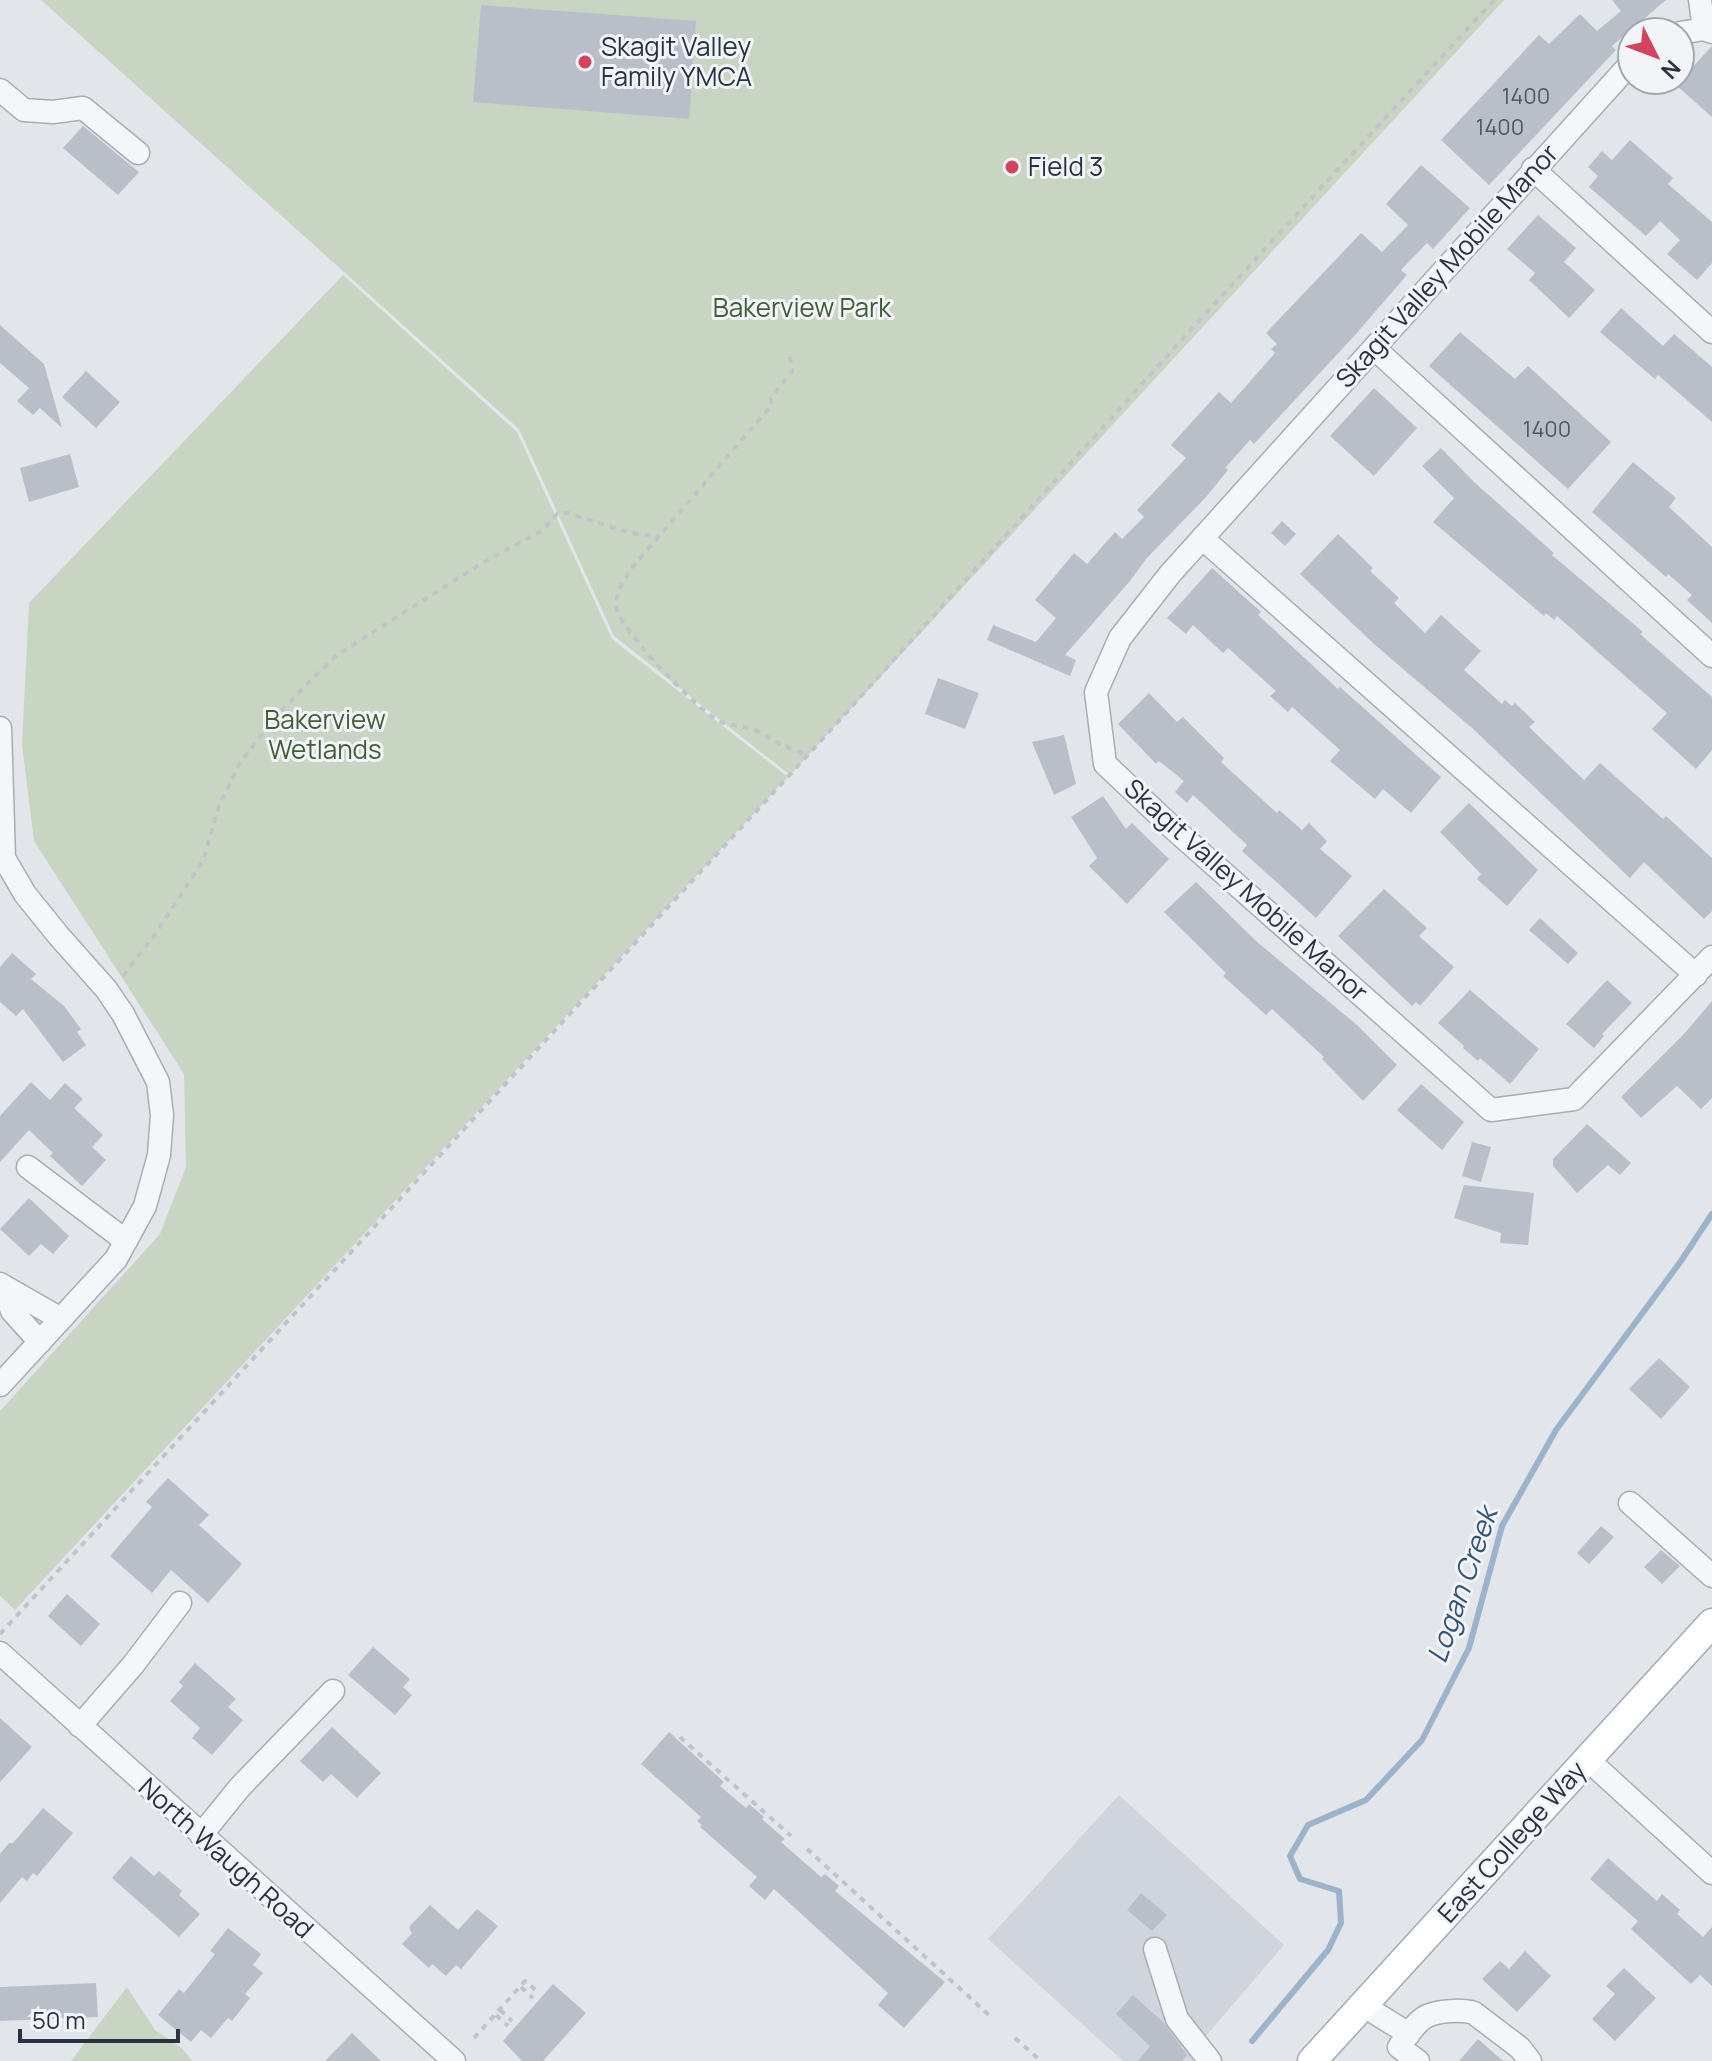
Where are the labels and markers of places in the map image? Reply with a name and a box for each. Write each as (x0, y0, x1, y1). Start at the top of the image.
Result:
place label: Skagit Valley Family YMCA (601, 28, 752, 94)
marker: Skagit Valley Family YMCA (576, 53, 594, 71)
place label: Field 3 (1028, 148, 1103, 184)
marker: Field 3 (1003, 158, 1021, 176)

